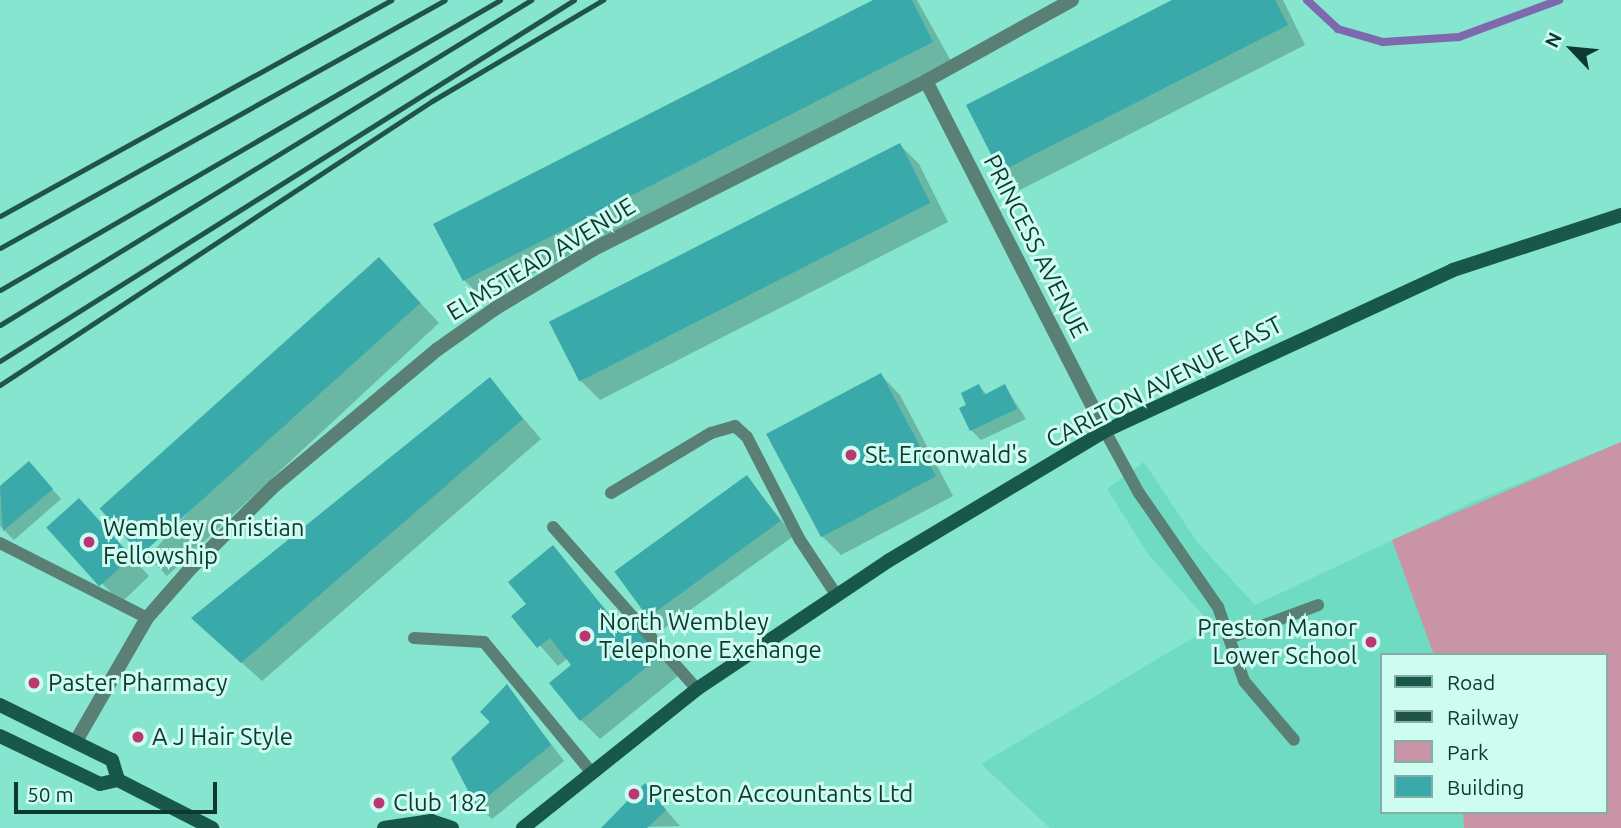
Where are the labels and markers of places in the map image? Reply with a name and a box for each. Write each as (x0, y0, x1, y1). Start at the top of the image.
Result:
place label: St. Erconwald's (865, 441, 1028, 469)
marker: St. Erconwald's (843, 447, 859, 463)
place label: Wembley Christian Fellowship (103, 514, 305, 570)
marker: Wembley Christian Fellowship (81, 534, 97, 550)
place label: North Wembley Telephone Exchange (599, 608, 822, 664)
place label: Preston Manor Lower School (1197, 614, 1357, 670)
marker: North Wembley Telephone Exchange (577, 628, 593, 644)
marker: Preston Manor Lower School (1363, 634, 1379, 650)
place label: Paster Pharmacy (48, 669, 228, 697)
marker: Paster Pharmacy (26, 675, 42, 691)
place label: A J Hair Style (152, 723, 293, 751)
marker: A J Hair Style (130, 729, 146, 745)
place label: Preston Accountants Ltd (648, 780, 913, 808)
marker: Preston Accountants Ltd (626, 786, 642, 802)
place label: Club 182 (393, 789, 488, 817)
marker: Club 182 (371, 795, 387, 811)

